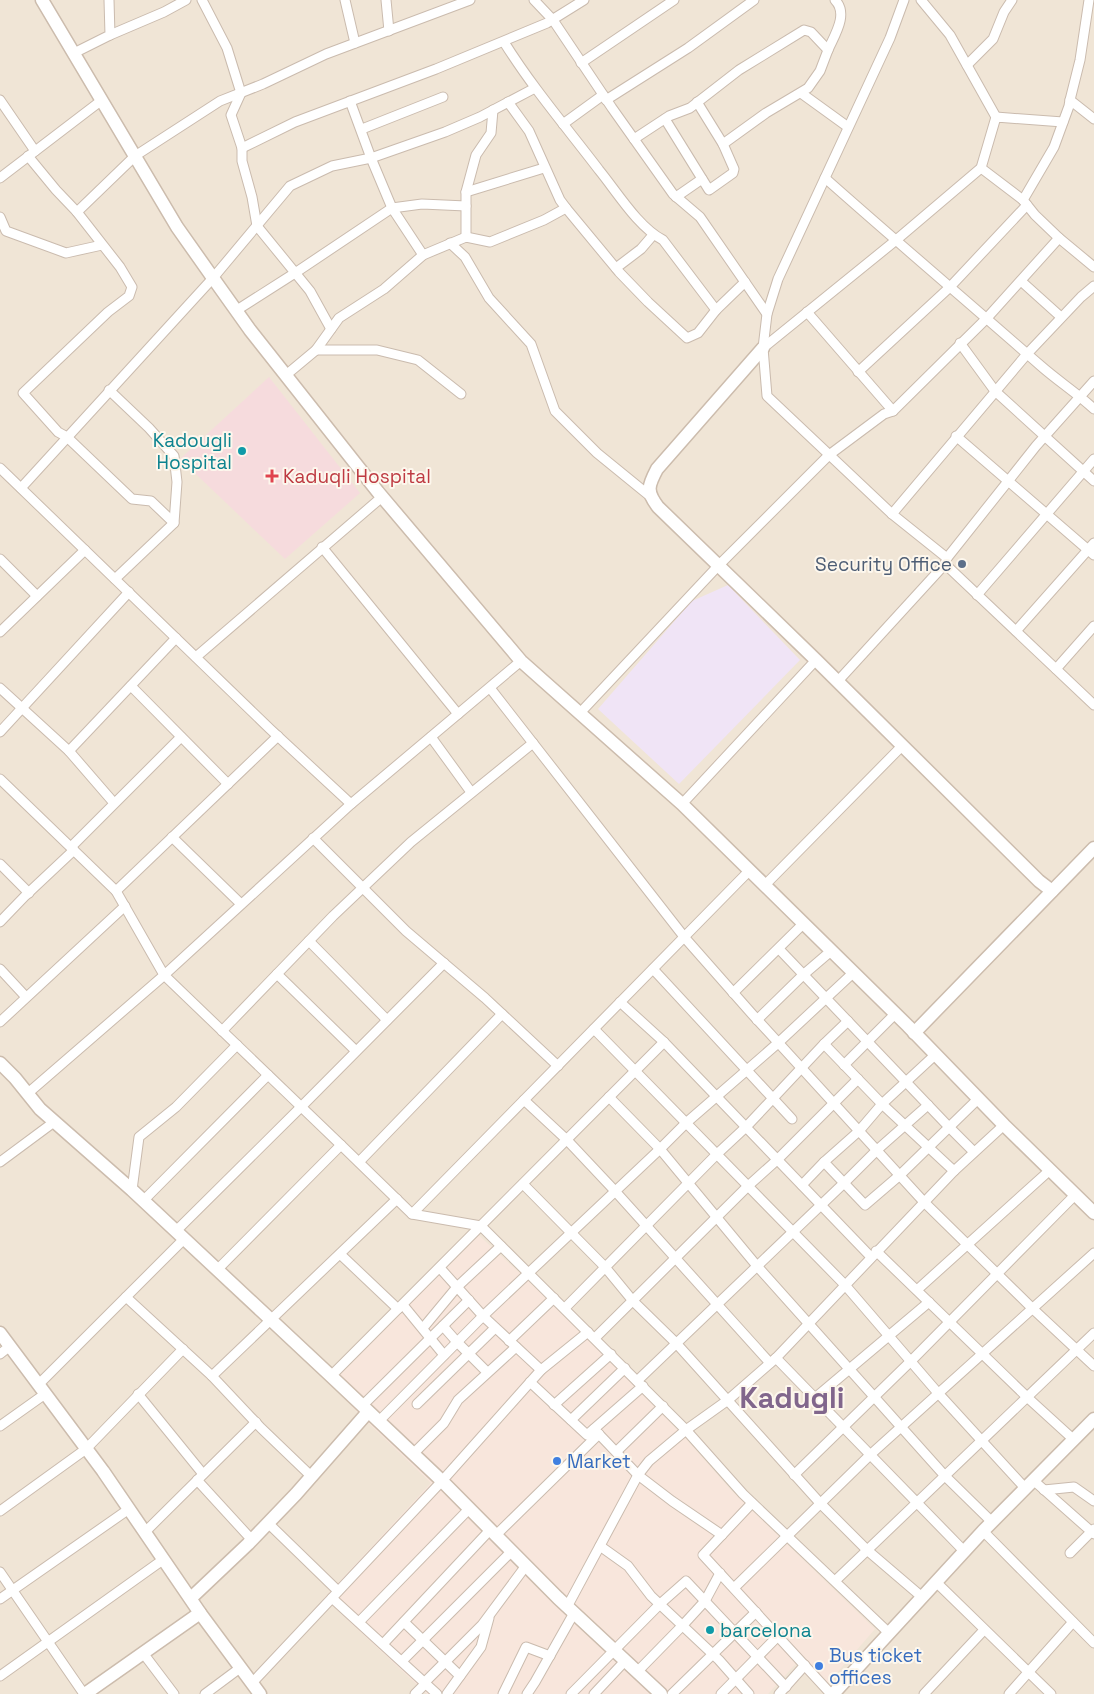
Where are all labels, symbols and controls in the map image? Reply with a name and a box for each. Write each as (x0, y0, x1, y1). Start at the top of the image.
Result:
place label: Kadougli Hospital (153, 428, 232, 475)
marker: Kadougli Hospital (236, 445, 248, 457)
place label: Kaduqli Hospital (283, 464, 431, 489)
marker: Kaduqli Hospital (265, 469, 279, 483)
place label: Security Office (815, 552, 952, 577)
marker: Security Office (956, 558, 968, 570)
district label: Kadugli (740, 1379, 844, 1416)
place label: Market (567, 1449, 631, 1474)
marker: Market (551, 1455, 563, 1467)
place label: barcelona (720, 1618, 812, 1643)
marker: barcelona (704, 1624, 716, 1636)
place label: Bus ticket offices (829, 1643, 922, 1690)
marker: Bus ticket offices (813, 1660, 825, 1672)

